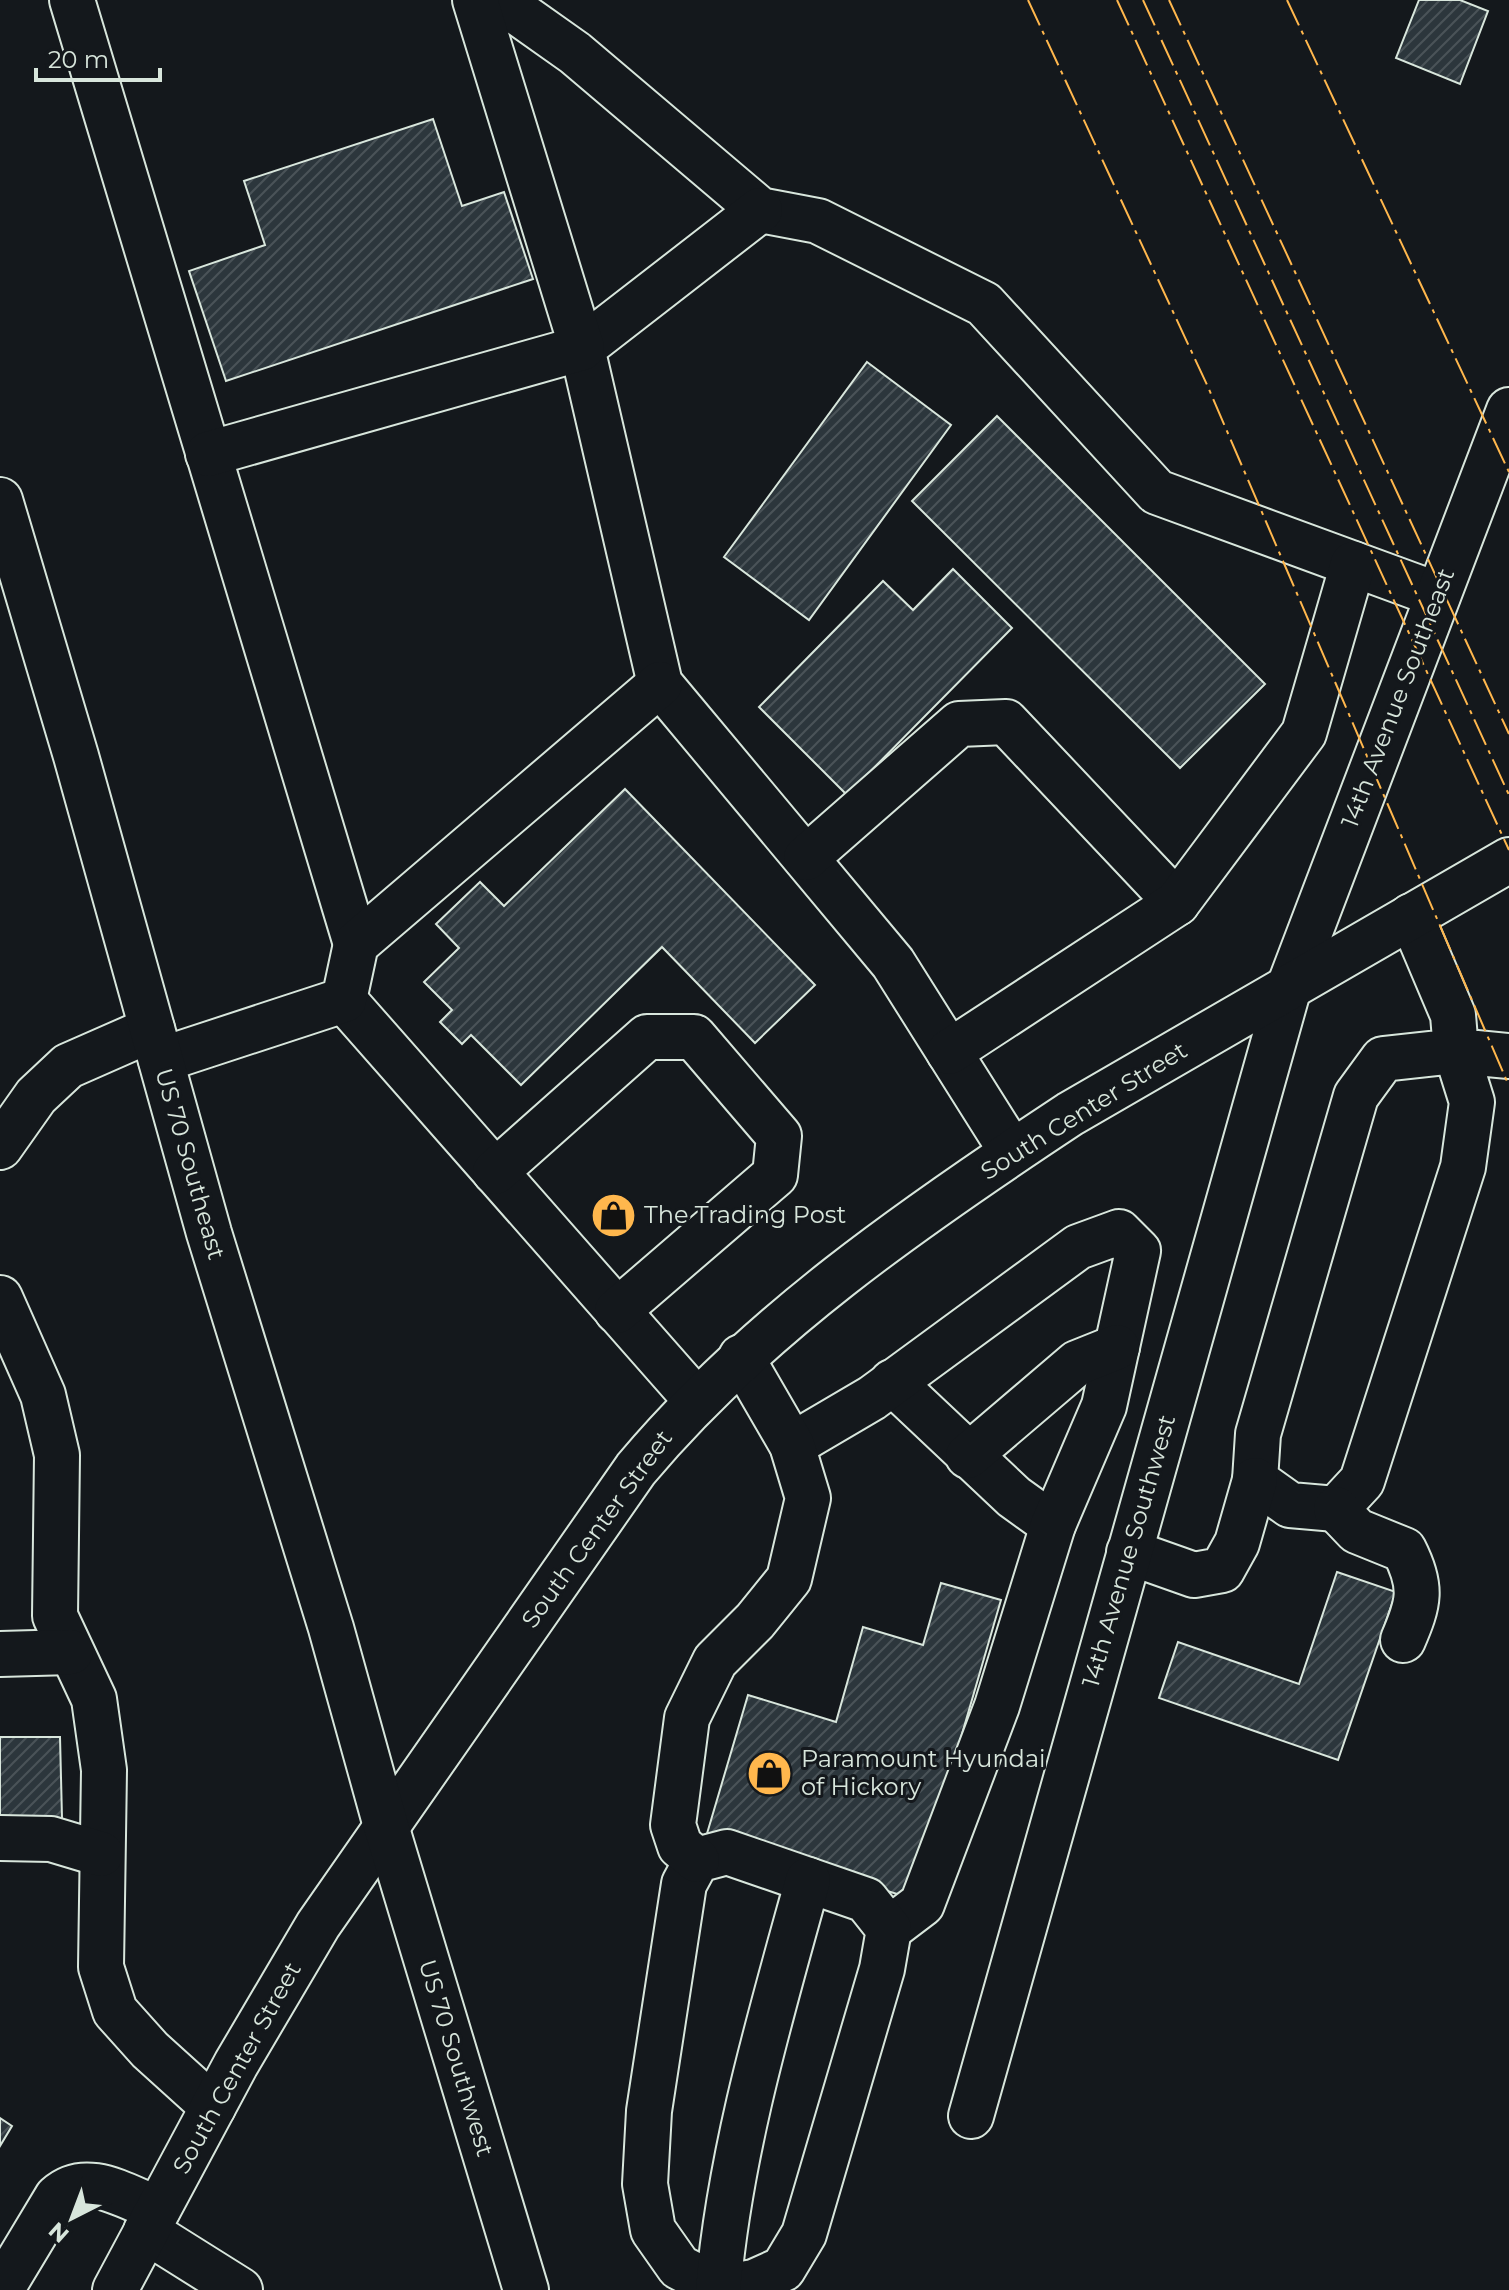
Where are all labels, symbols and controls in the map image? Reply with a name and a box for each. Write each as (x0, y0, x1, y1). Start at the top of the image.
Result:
scale bar (36, 32, 160, 82)
text: 20 m (48, 45, 109, 74)
street label: 14th Avenue Southeast (1335, 564, 1460, 832)
street label: South Center Street (975, 1035, 1192, 1186)
street label: US 70 Southeast (149, 1065, 232, 1263)
shop icon: The Trading Post (589, 1191, 637, 1239)
place label: The Trading Post (644, 1200, 846, 1229)
street label: 14th Avenue Southwest (1076, 1411, 1181, 1690)
street label: South Center Street (515, 1424, 678, 1633)
place label: Paramount Hyundai of Hickory (801, 1744, 1046, 1801)
shop icon: Paramount Hyundai of Hickory (746, 1749, 794, 1797)
street label: US 70 Southwest (413, 1956, 500, 2160)
street label: South Center Street (166, 1957, 307, 2179)
north arrow (32, 2178, 112, 2258)
text: N (43, 2217, 75, 2248)

